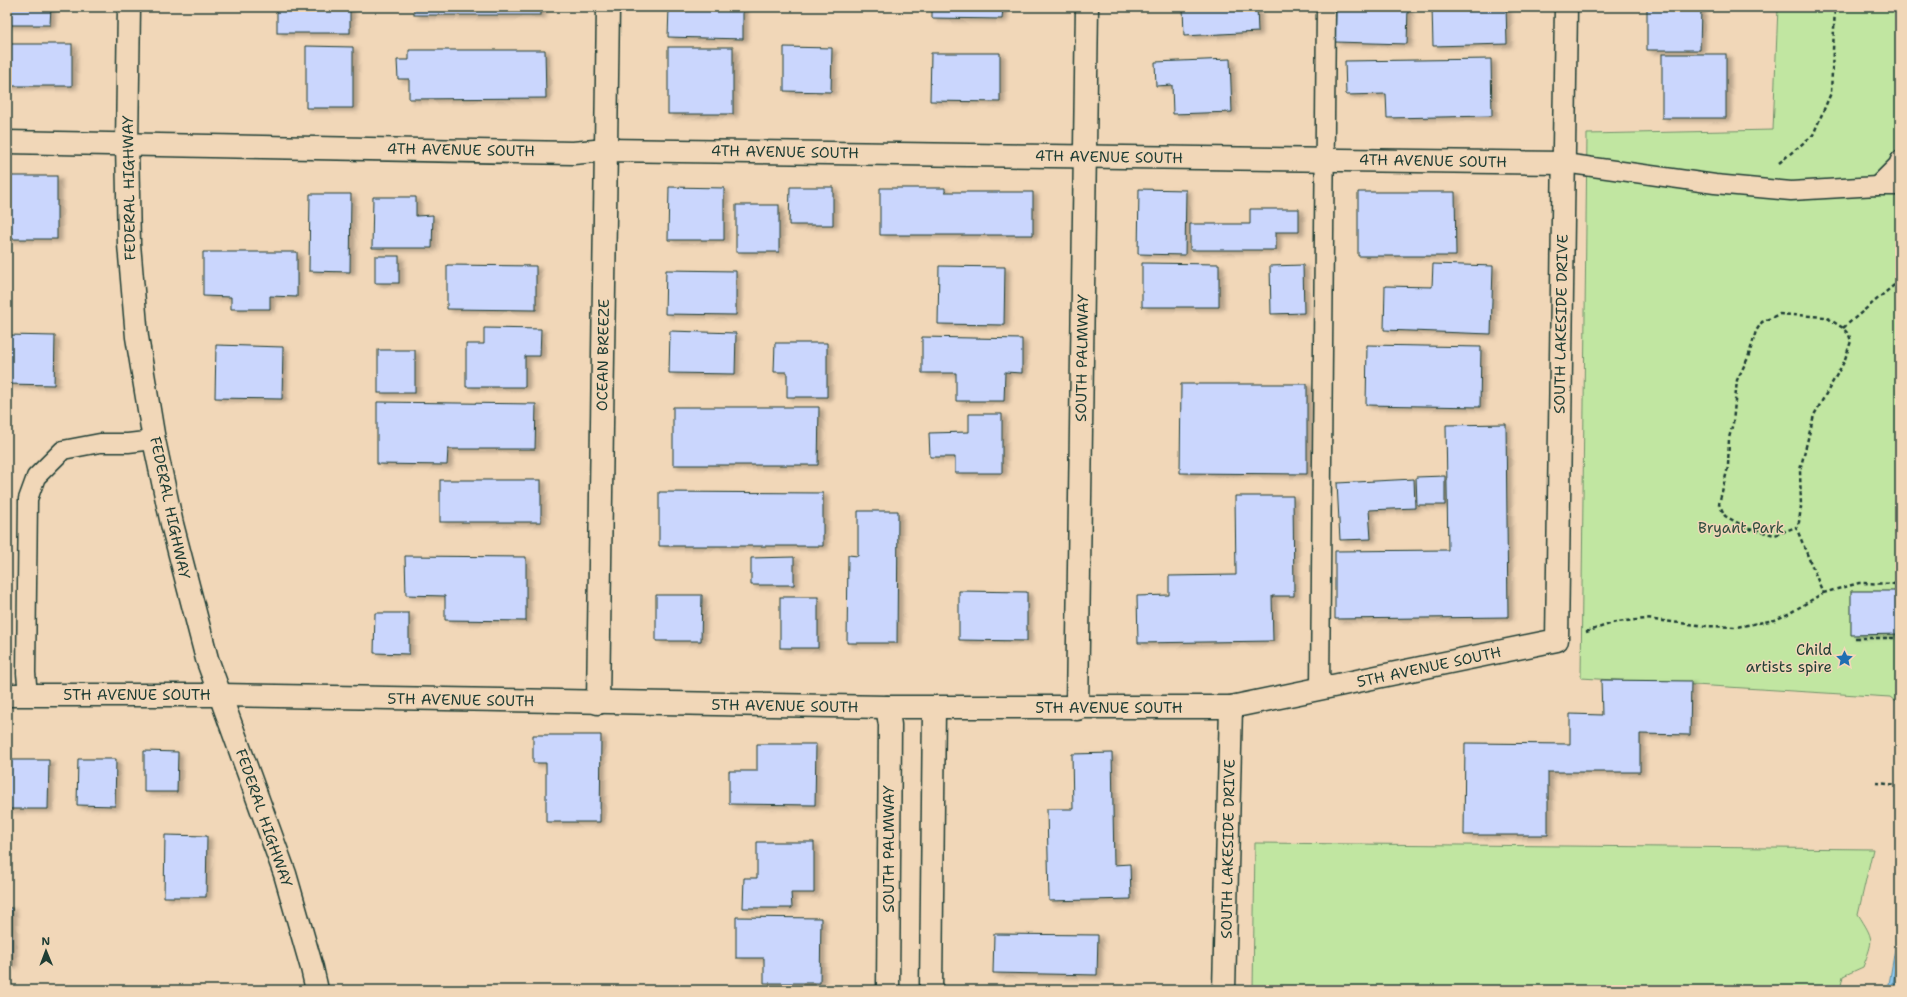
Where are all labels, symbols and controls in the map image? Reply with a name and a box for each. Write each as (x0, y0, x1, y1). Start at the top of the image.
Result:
street label: FEDERAL HIGHWAY (118, 115, 140, 261)
street label: 4TH AVENUE SOUTH (387, 139, 535, 161)
street label: 4TH AVENUE SOUTH (711, 141, 859, 163)
street label: 4TH AVENUE SOUTH (1035, 146, 1183, 168)
street label: 4TH AVENUE SOUTH (1359, 150, 1507, 172)
street label: SOUTH LAKESIDE DRIVE (1549, 234, 1573, 414)
street label: SOUTH PALMWAY (1071, 294, 1093, 422)
street label: OCEAN BREEZE (592, 299, 614, 411)
street label: FEDERAL HIGHWAY (145, 435, 195, 581)
park label: Bryant Park (1698, 518, 1784, 538)
place label: Child artists spire (1746, 640, 1832, 677)
street label: 5TH AVENUE SOUTH (1355, 642, 1503, 692)
place icon: Child artists spire (1835, 649, 1855, 669)
street label: 5TH AVENUE SOUTH (63, 685, 211, 705)
street label: 5TH AVENUE SOUTH (387, 689, 535, 711)
street label: 5TH AVENUE SOUTH (711, 695, 859, 717)
street label: 5TH AVENUE SOUTH (1035, 698, 1183, 718)
street label: FEDERAL HIGHWAY (231, 746, 297, 890)
street label: SOUTH LAKESIDE DRIVE (1216, 759, 1240, 939)
street label: SOUTH PALMWAY (879, 785, 899, 913)
north arrow (26, 931, 66, 971)
text: N (41, 934, 51, 949)

